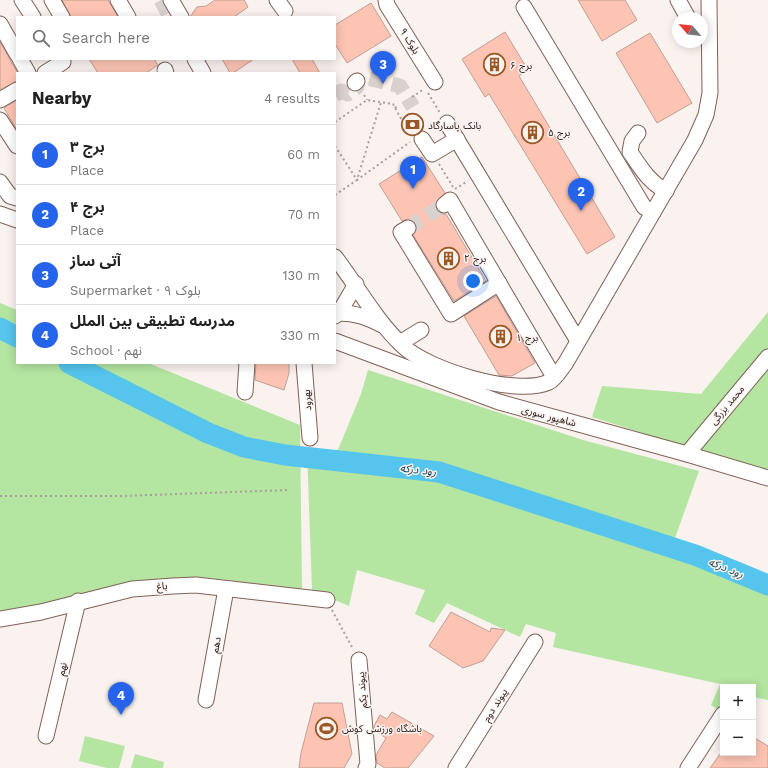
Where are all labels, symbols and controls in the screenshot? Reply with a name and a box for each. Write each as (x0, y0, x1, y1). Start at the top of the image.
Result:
north arrow (672, 12, 708, 48)
search box (16, 16, 336, 60)
street label: بلوک ۹ (397, 26, 422, 57)
icon: search (30, 27, 52, 49)
text: Search here (62, 29, 150, 47)
pin: 3 (370, 51, 396, 84)
building icon: برج ۶ (482, 52, 508, 78)
place label: برج ۶ (510, 60, 532, 73)
text: Nearby (32, 88, 91, 108)
text: 4 results (264, 91, 320, 106)
bank icon: بانک پاسارگاد (400, 112, 426, 138)
building icon: برج ۵ (520, 119, 546, 145)
place label: بانک پاسارگاد (428, 120, 481, 132)
place label: برج ۵ (548, 127, 570, 140)
text: برج ۳ (70, 138, 105, 156)
text: 1 (42, 147, 48, 162)
text: 60 m (287, 147, 320, 162)
pin: 1 (400, 156, 426, 189)
text: Place (70, 163, 104, 178)
pin: 2 (568, 178, 594, 211)
text: برج ۴ (70, 198, 105, 216)
text: 2 (41, 207, 49, 222)
text: 70 m (288, 207, 320, 222)
text: Place (70, 223, 104, 238)
building icon: برج ۲ (436, 245, 462, 271)
text: آتی ساز (70, 252, 121, 270)
place label: برج ۲ (464, 253, 486, 266)
text: 3 (41, 268, 49, 283)
text: 130 m (282, 268, 320, 283)
your location (463, 271, 483, 291)
text: Supermarket · بلوک ۹ (70, 283, 201, 298)
text: مدرسه تطبیقی بین الملل (70, 312, 235, 330)
building icon: برج ۱ (487, 324, 513, 350)
text: 4 (41, 328, 49, 343)
text: 330 m (280, 328, 320, 343)
place label: برج ۱ (516, 332, 538, 345)
text: School · نهم (70, 343, 142, 358)
street label: محمد بزرگی (708, 383, 747, 427)
street label: بهرود (301, 389, 314, 411)
street label: شاهپور سوری (520, 403, 578, 430)
water label: رود درکه (399, 461, 437, 479)
water label: رود درکه (707, 555, 745, 581)
street label: باغ (156, 580, 168, 594)
street label: دهم (209, 636, 225, 654)
street label: نهم (55, 661, 71, 677)
street label: پیوند یکم (355, 671, 371, 709)
pin: 4 (108, 682, 134, 715)
map controls (720, 684, 756, 756)
button: + (720, 684, 756, 720)
street label: پیوند دوم (481, 686, 512, 725)
sports icon: باشگاه ورزشی کوش (314, 715, 340, 741)
button: − (720, 720, 756, 756)
place label: باشگاه ورزشی کوش (342, 723, 422, 735)

